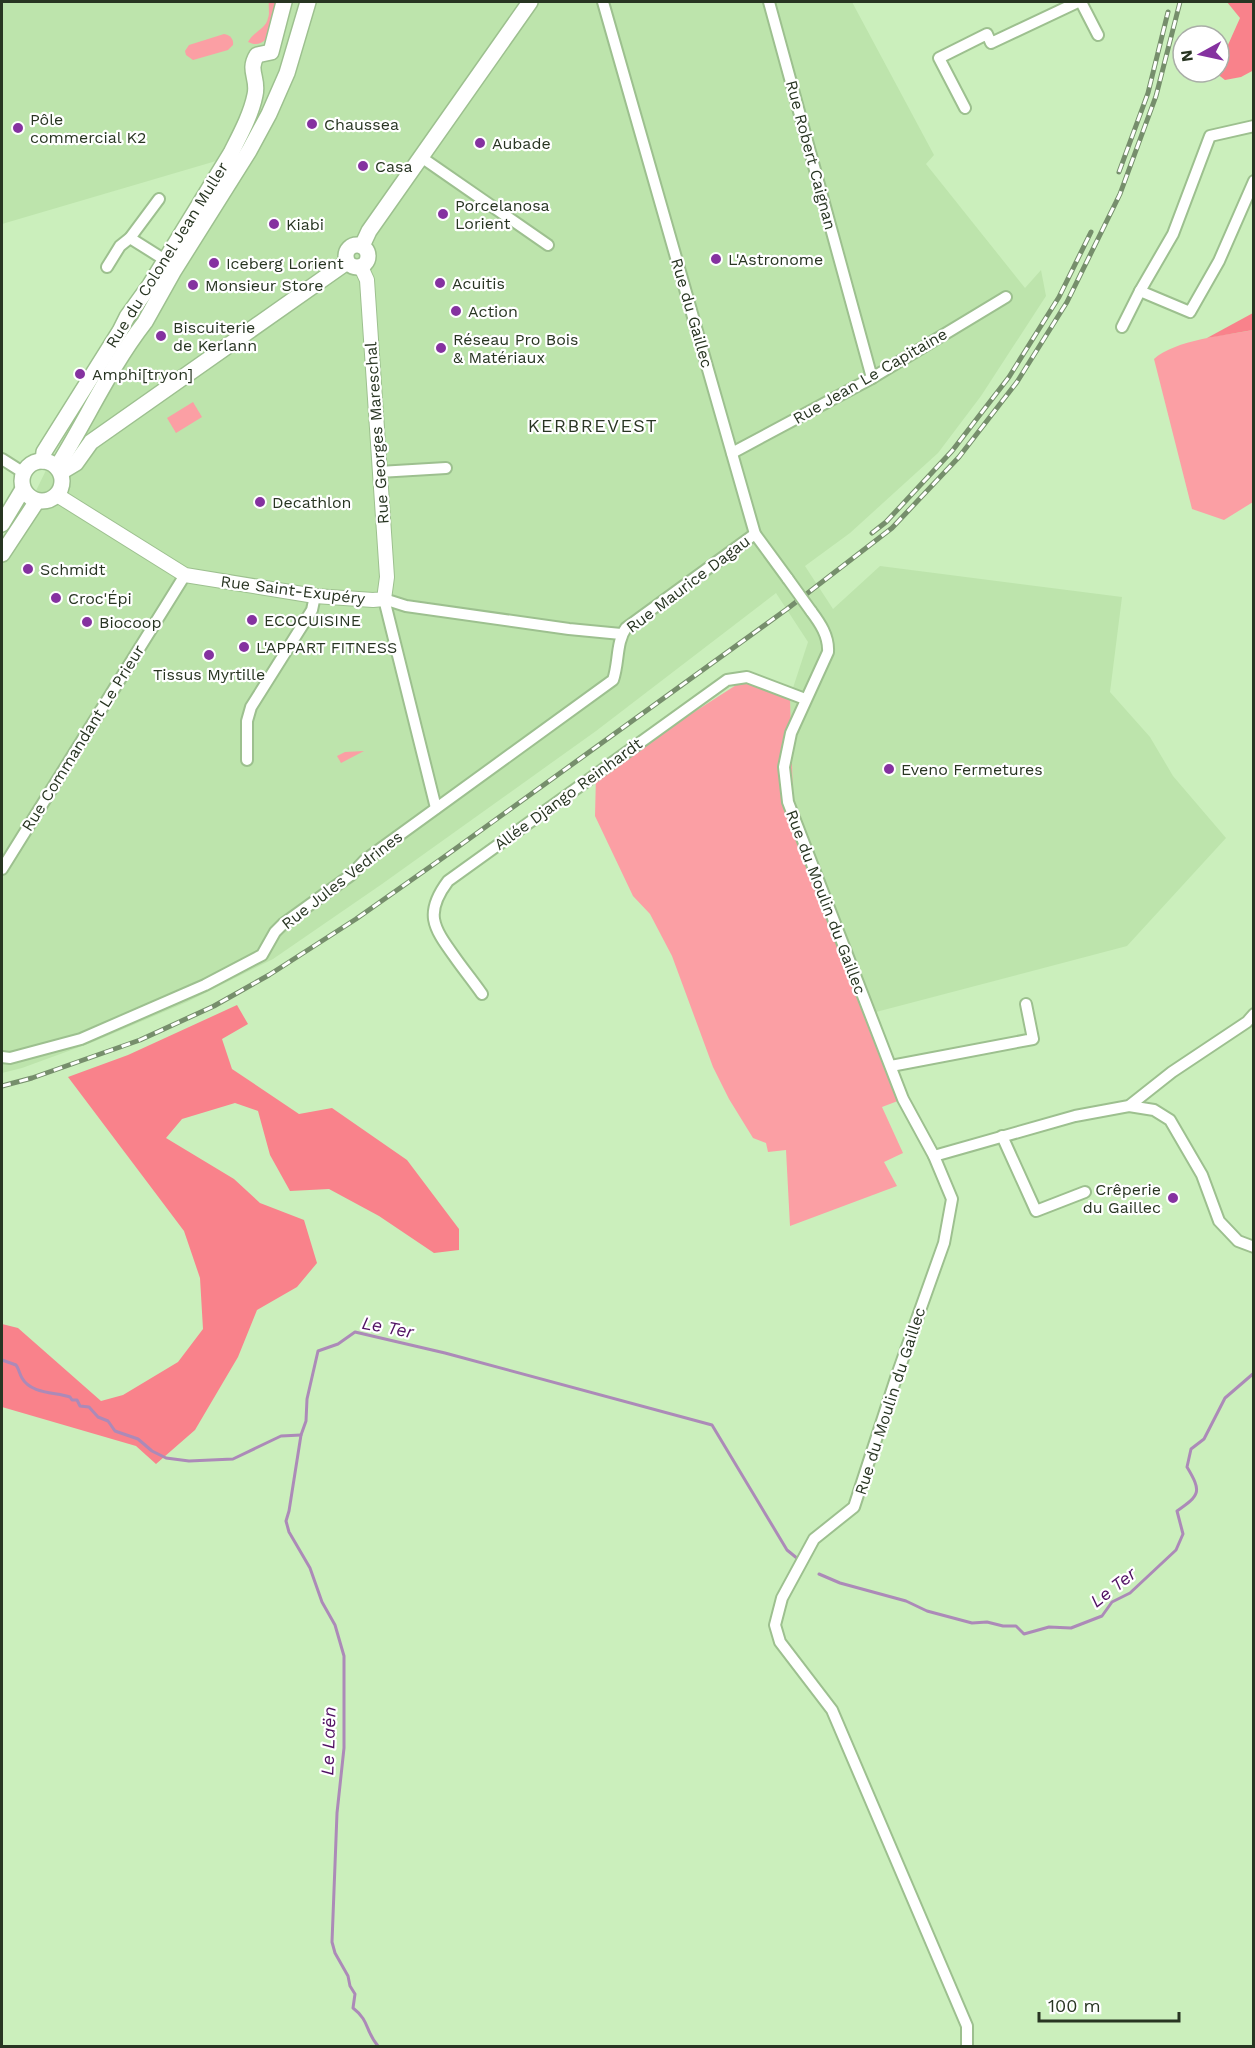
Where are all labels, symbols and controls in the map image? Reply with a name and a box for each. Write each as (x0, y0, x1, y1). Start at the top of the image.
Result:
north arrow (1171, 24, 1231, 84)
text: N (1176, 49, 1197, 63)
street label: Rue Robert Caignan (782, 78, 840, 232)
place label: Pôle commercial K2 (30, 110, 146, 147)
place label: Chaussea (324, 115, 399, 134)
marker: Chaussea (305, 117, 319, 131)
marker: Pôle commercial K2 (11, 121, 25, 135)
place label: Aubade (492, 134, 551, 153)
marker: Aubade (473, 136, 487, 150)
place label: Casa (375, 157, 413, 176)
street label: Rue du Colonel Jean Muller (102, 158, 232, 351)
marker: Casa (356, 159, 370, 173)
place label: Porcelanosa Lorient (455, 196, 550, 233)
marker: Porcelanosa Lorient (436, 207, 450, 221)
place label: Kiabi (286, 215, 324, 234)
marker: Kiabi (267, 217, 281, 231)
place label: L'Astronome (728, 250, 823, 269)
marker: L'Astronome (709, 252, 723, 266)
place label: Iceberg Lorient (226, 254, 344, 273)
marker: Iceberg Lorient (207, 256, 221, 270)
street label: Rue du Gaillec (667, 256, 717, 370)
place label: Acuitis (452, 274, 505, 293)
place label: Monsieur Store (205, 276, 324, 295)
marker: Acuitis (433, 276, 447, 290)
marker: Monsieur Store (186, 278, 200, 292)
place label: Action (468, 302, 518, 321)
marker: Action (449, 304, 463, 318)
place label: Biscuiterie de Kerlann (173, 318, 257, 355)
street label: Rue Jean Le Capitaine (790, 324, 950, 428)
marker: Biscuiterie de Kerlann (154, 329, 168, 343)
place label: Réseau Pro Bois & Matériaux (453, 330, 578, 367)
street label: Rue Georges Mareschal (361, 341, 393, 525)
marker: Réseau Pro Bois & Matériaux (434, 341, 448, 355)
place label: Amphi[tryon] (92, 365, 193, 384)
marker: Amphi[tryon] (73, 367, 87, 381)
district label: KERBREVEST (528, 415, 658, 436)
place label: Decathlon (272, 493, 351, 512)
marker: Decathlon (253, 495, 267, 509)
street label: Rue Maurice Dagau (622, 531, 754, 637)
place label: Schmidt (40, 560, 106, 579)
marker: Schmidt (21, 562, 35, 576)
street label: Rue Saint-Exupéry (220, 572, 367, 608)
place label: Croc'Épi (68, 589, 132, 608)
marker: Croc'Épi (49, 591, 63, 605)
place label: ECOCUISINE (264, 611, 361, 630)
place label: Biocoop (99, 613, 162, 632)
marker: ECOCUISINE (245, 613, 259, 627)
marker: Biocoop (80, 615, 94, 629)
place label: L'APPART FITNESS (256, 638, 397, 657)
marker: L'APPART FITNESS (237, 640, 251, 654)
street label: Rue Commandant Le Prieur (18, 641, 149, 835)
marker: Tissus Myrtille (202, 648, 216, 662)
place label: Tissus Myrtille (153, 665, 265, 684)
street label: Allée Django Reinhardt (490, 734, 646, 854)
place label: Eveno Fermetures (901, 760, 1043, 779)
marker: Eveno Fermetures (882, 762, 896, 776)
street label: Rue du Moulin du Gaillec (782, 807, 870, 997)
street label: Rue Jules Vedrines (278, 827, 406, 933)
place label: Crêperie du Gaillec (1083, 1180, 1161, 1217)
marker: Crêperie du Gaillec (1166, 1191, 1180, 1205)
street label: Rue du Moulin du Gaillec (851, 1305, 929, 1497)
water label: Le Ter (360, 1312, 417, 1342)
water label: Le Ter (1086, 1562, 1141, 1611)
water label: Le Laën (316, 1706, 340, 1776)
scale bar (1039, 1985, 1178, 2023)
text: 100 m (1048, 1995, 1101, 2016)

